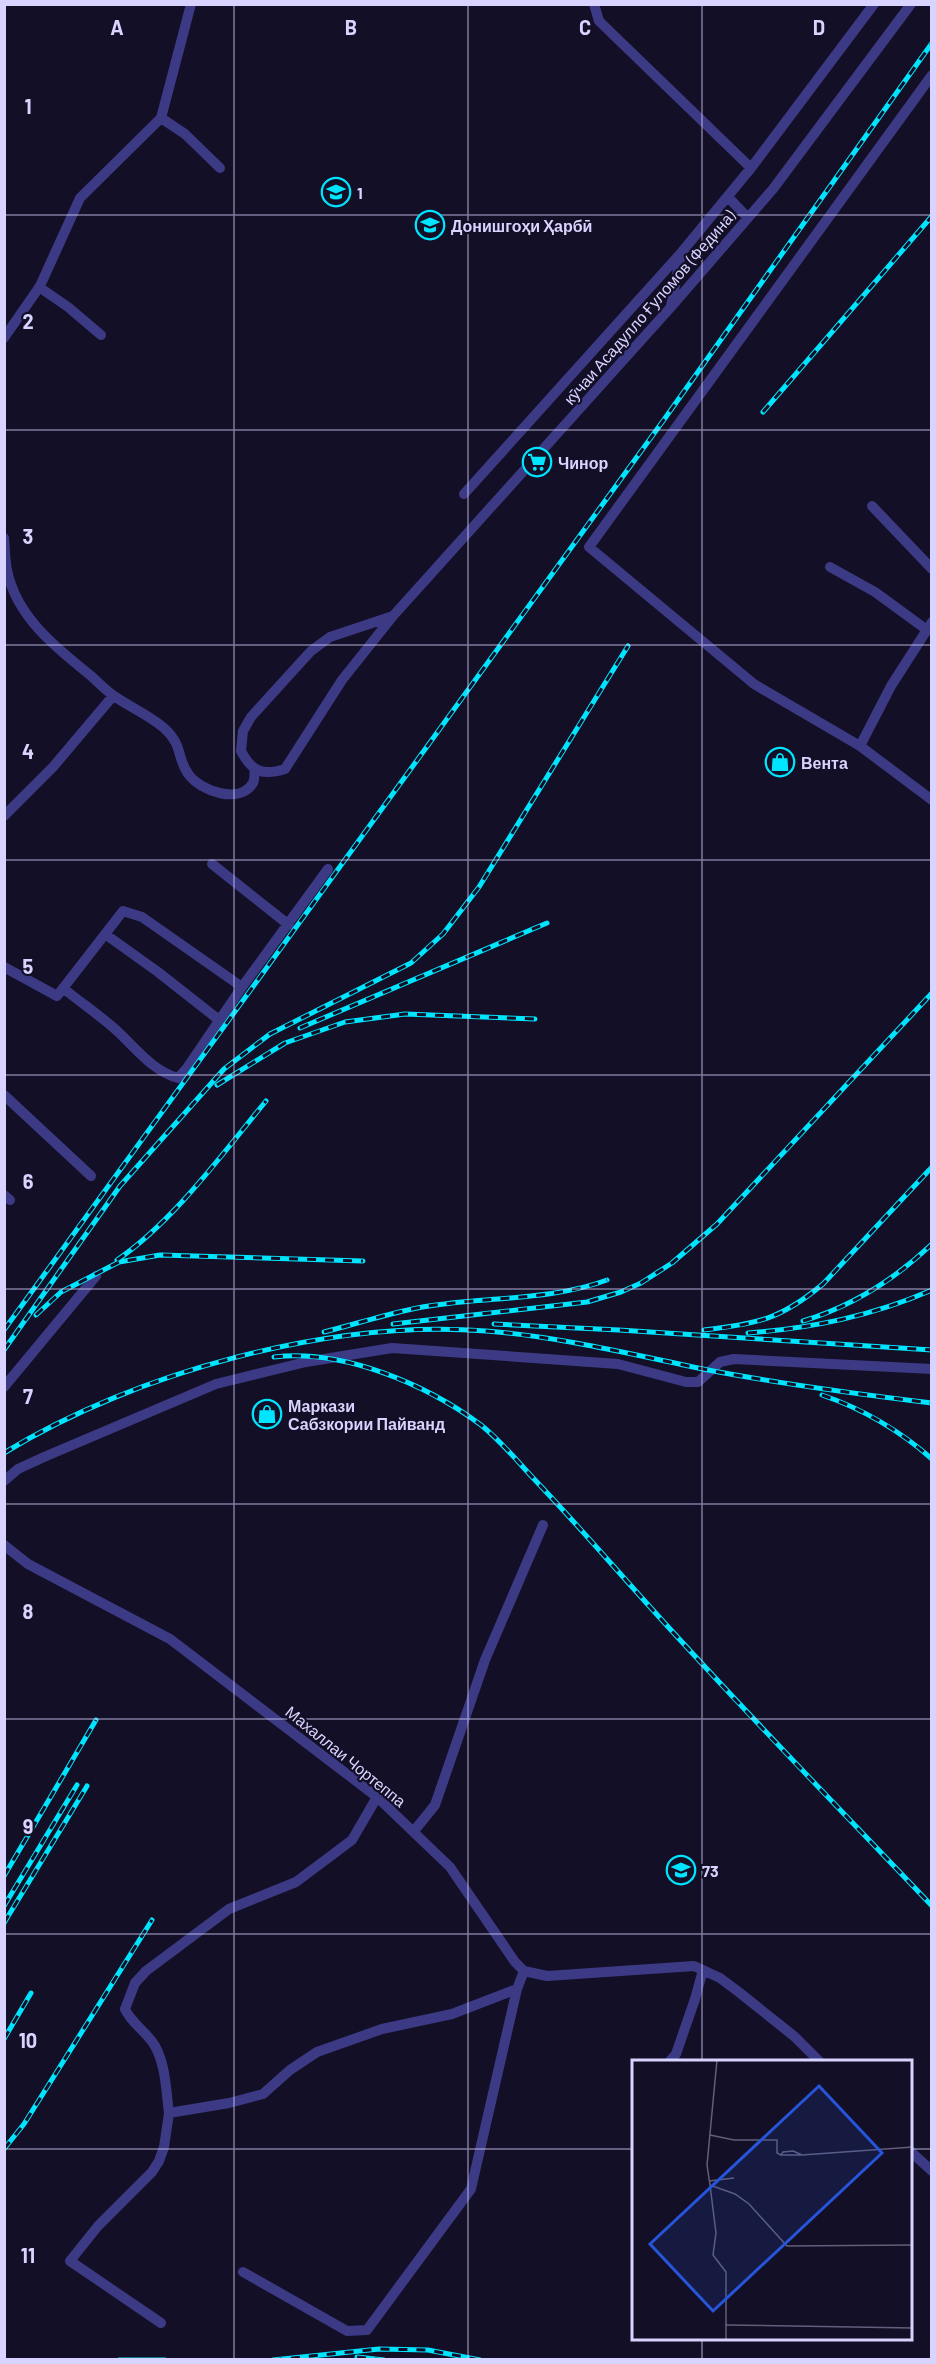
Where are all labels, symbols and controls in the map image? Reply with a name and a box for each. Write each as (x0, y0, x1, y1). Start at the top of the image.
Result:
text: A (110, 15, 124, 39)
text: B (345, 15, 357, 39)
text: C (579, 15, 591, 39)
text: D (813, 15, 825, 39)
text: 1 (24, 94, 32, 118)
school or university icon: 1 (320, 176, 352, 208)
place label: 1 (357, 183, 363, 202)
street label: кӯчаи Асадулло Ғуломов (Федина) (559, 205, 739, 408)
school or university icon: Донишгоҳи Ҳарбӣ (414, 209, 446, 241)
place label: Донишгоҳи Ҳарбӣ (451, 216, 592, 235)
text: 2 (22, 309, 34, 333)
supermarket icon: Чинор (521, 446, 553, 478)
place label: Чинор (558, 453, 609, 472)
text: 3 (23, 524, 33, 548)
text: 4 (22, 739, 34, 763)
shop icon: Вента (764, 746, 796, 778)
place label: Вента (801, 753, 848, 772)
text: 5 (23, 954, 34, 978)
text: 6 (23, 1169, 34, 1193)
text: 7 (23, 1384, 33, 1408)
place label: Маркази Сабзкории Пайванд (288, 1396, 445, 1433)
shop icon: Маркази Сабзкории Пайванд (251, 1398, 283, 1430)
text: 8 (23, 1599, 34, 1623)
street label: Махаллаи Чортеппа (282, 1702, 410, 1810)
text: 9 (23, 1814, 33, 1838)
school or university icon: 73 (665, 1854, 697, 1886)
place label: 73 (702, 1861, 719, 1880)
text: 10 (19, 2028, 37, 2052)
inset map (632, 2060, 912, 2340)
text: 11 (21, 2243, 35, 2267)

